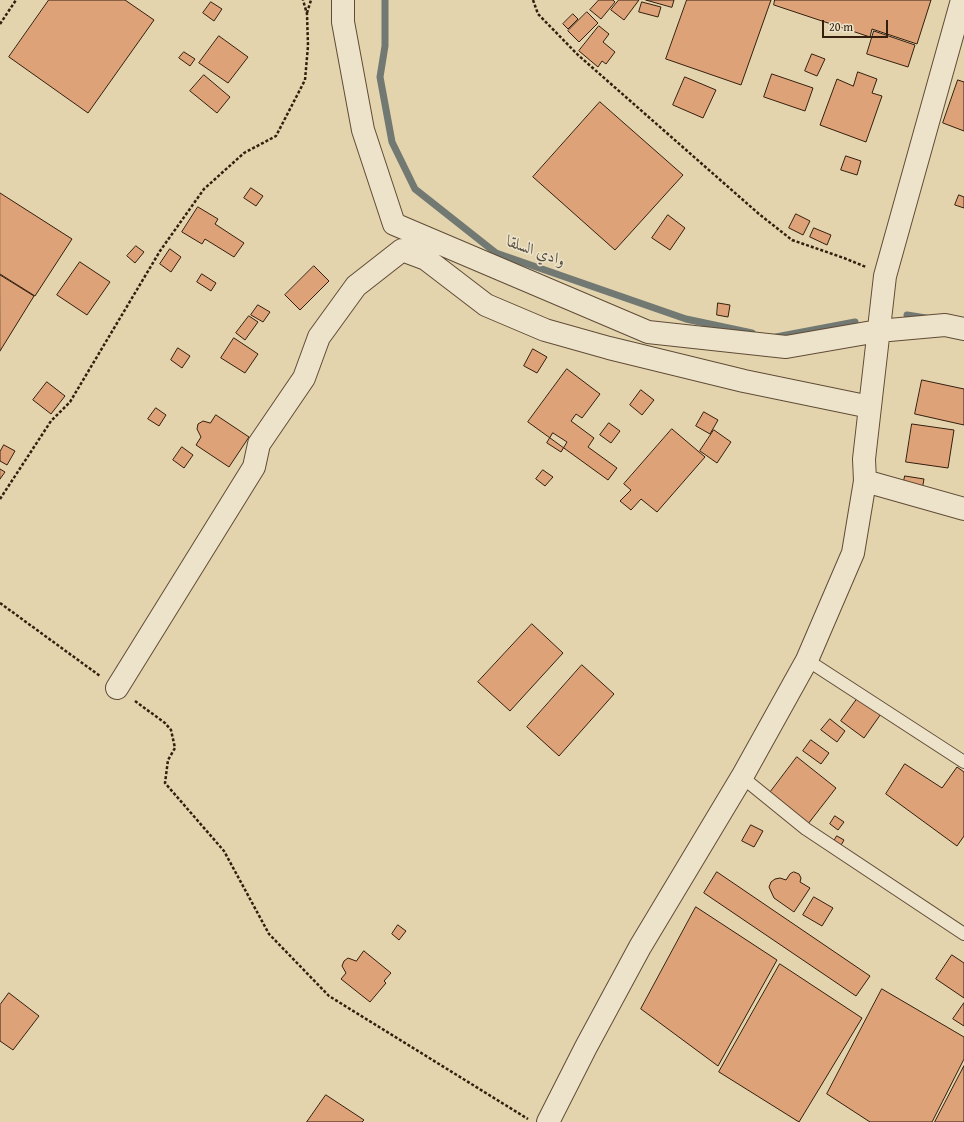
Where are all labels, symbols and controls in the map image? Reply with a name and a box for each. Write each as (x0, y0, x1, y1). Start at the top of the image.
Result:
scale bar (824, 12, 890, 38)
text: 20 m (829, 18, 853, 35)
water label: وادي السلقا (504, 233, 568, 271)

